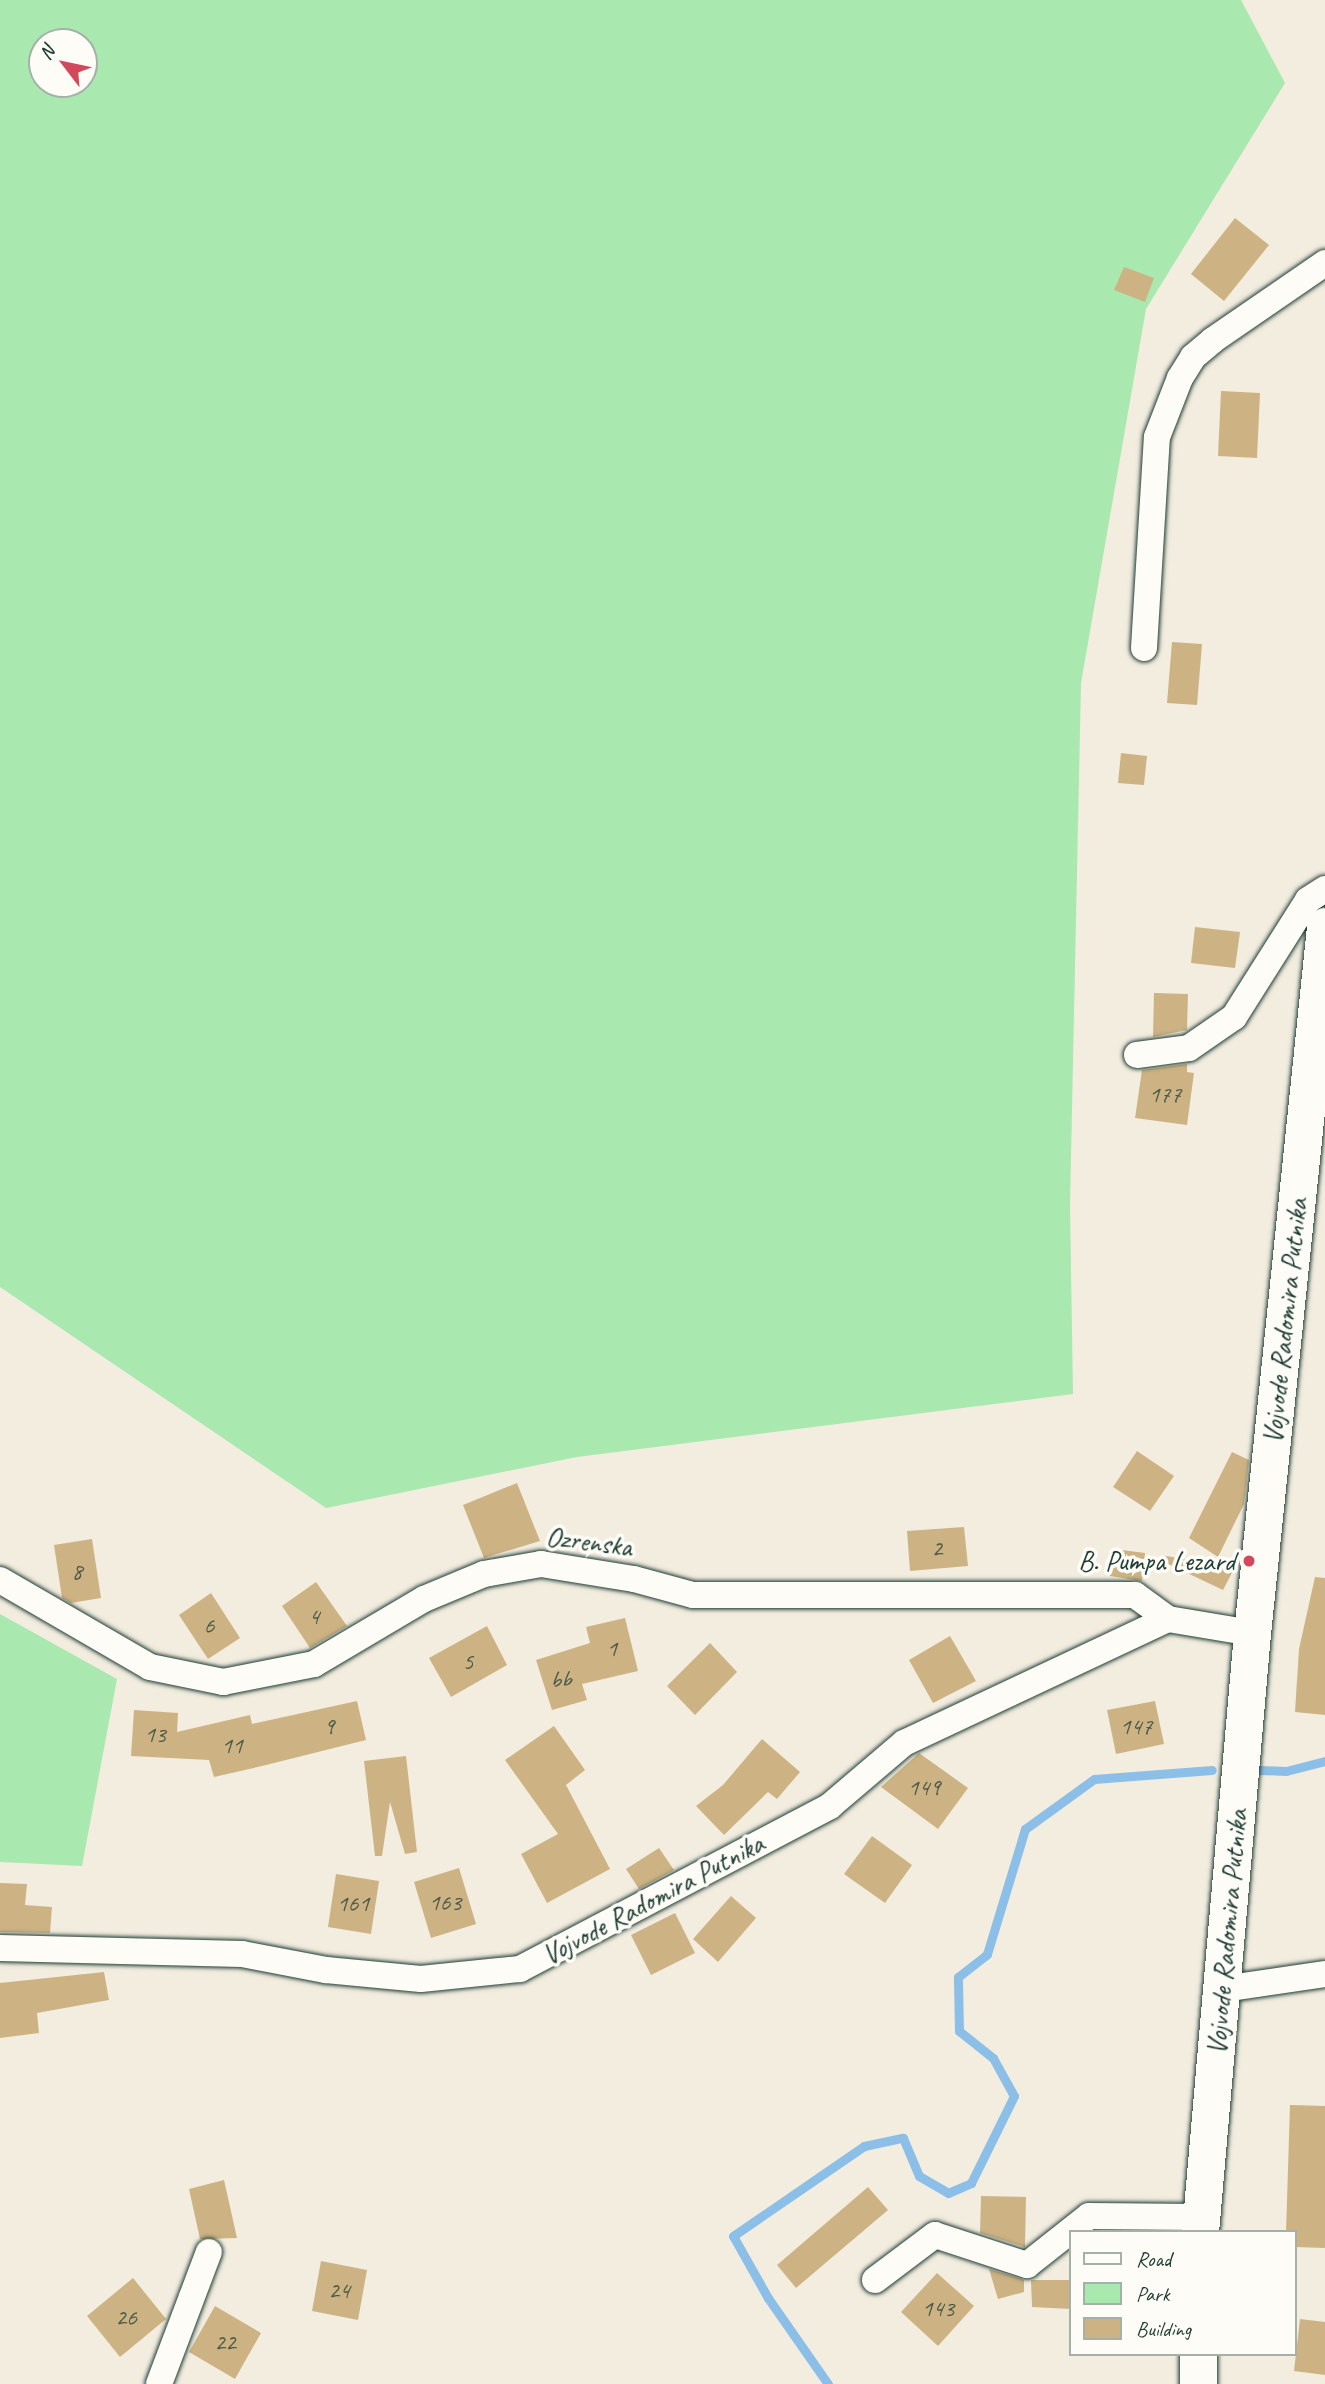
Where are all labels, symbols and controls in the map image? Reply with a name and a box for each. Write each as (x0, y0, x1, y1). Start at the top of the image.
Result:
north arrow (28, 28, 98, 98)
text: N (34, 42, 60, 64)
house number: 177 (1149, 1081, 1181, 1109)
street label: Vojvode Radomira Putnika (1255, 1197, 1315, 1445)
street label: Ozrenska (544, 1520, 634, 1564)
house number: 2 (932, 1535, 942, 1563)
place label: B. Pumpa Lezard (1079, 1544, 1235, 1578)
marker: B. Pumpa Lezard (1241, 1553, 1257, 1569)
house number: 8 (72, 1558, 82, 1586)
house number: 4 (309, 1603, 319, 1631)
house number: 6 (204, 1612, 214, 1640)
house number: 1 (607, 1635, 617, 1663)
house number: 5 (463, 1648, 473, 1676)
house number: bb (551, 1666, 571, 1694)
house number: 9 (324, 1713, 334, 1741)
house number: 147 (1120, 1713, 1152, 1741)
house number: 13 (144, 1721, 166, 1749)
house number: 11 (221, 1732, 243, 1760)
house number: 149 (908, 1774, 940, 1802)
street label: Vojvode Radomira Putnika (1200, 1808, 1254, 2056)
street label: Vojvode Radomira Putnika (537, 1827, 769, 1971)
house number: 163 (429, 1889, 461, 1917)
house number: 161 (337, 1890, 369, 1918)
legend (1070, 2230, 1297, 2356)
text: Road (1136, 2246, 1171, 2272)
house number: 24 (328, 2277, 350, 2305)
text: Park (1136, 2281, 1169, 2307)
house number: 143 (922, 2295, 954, 2323)
house number: 26 (115, 2304, 137, 2332)
text: Building (1136, 2316, 1191, 2342)
house number: 22 (214, 2329, 236, 2357)

